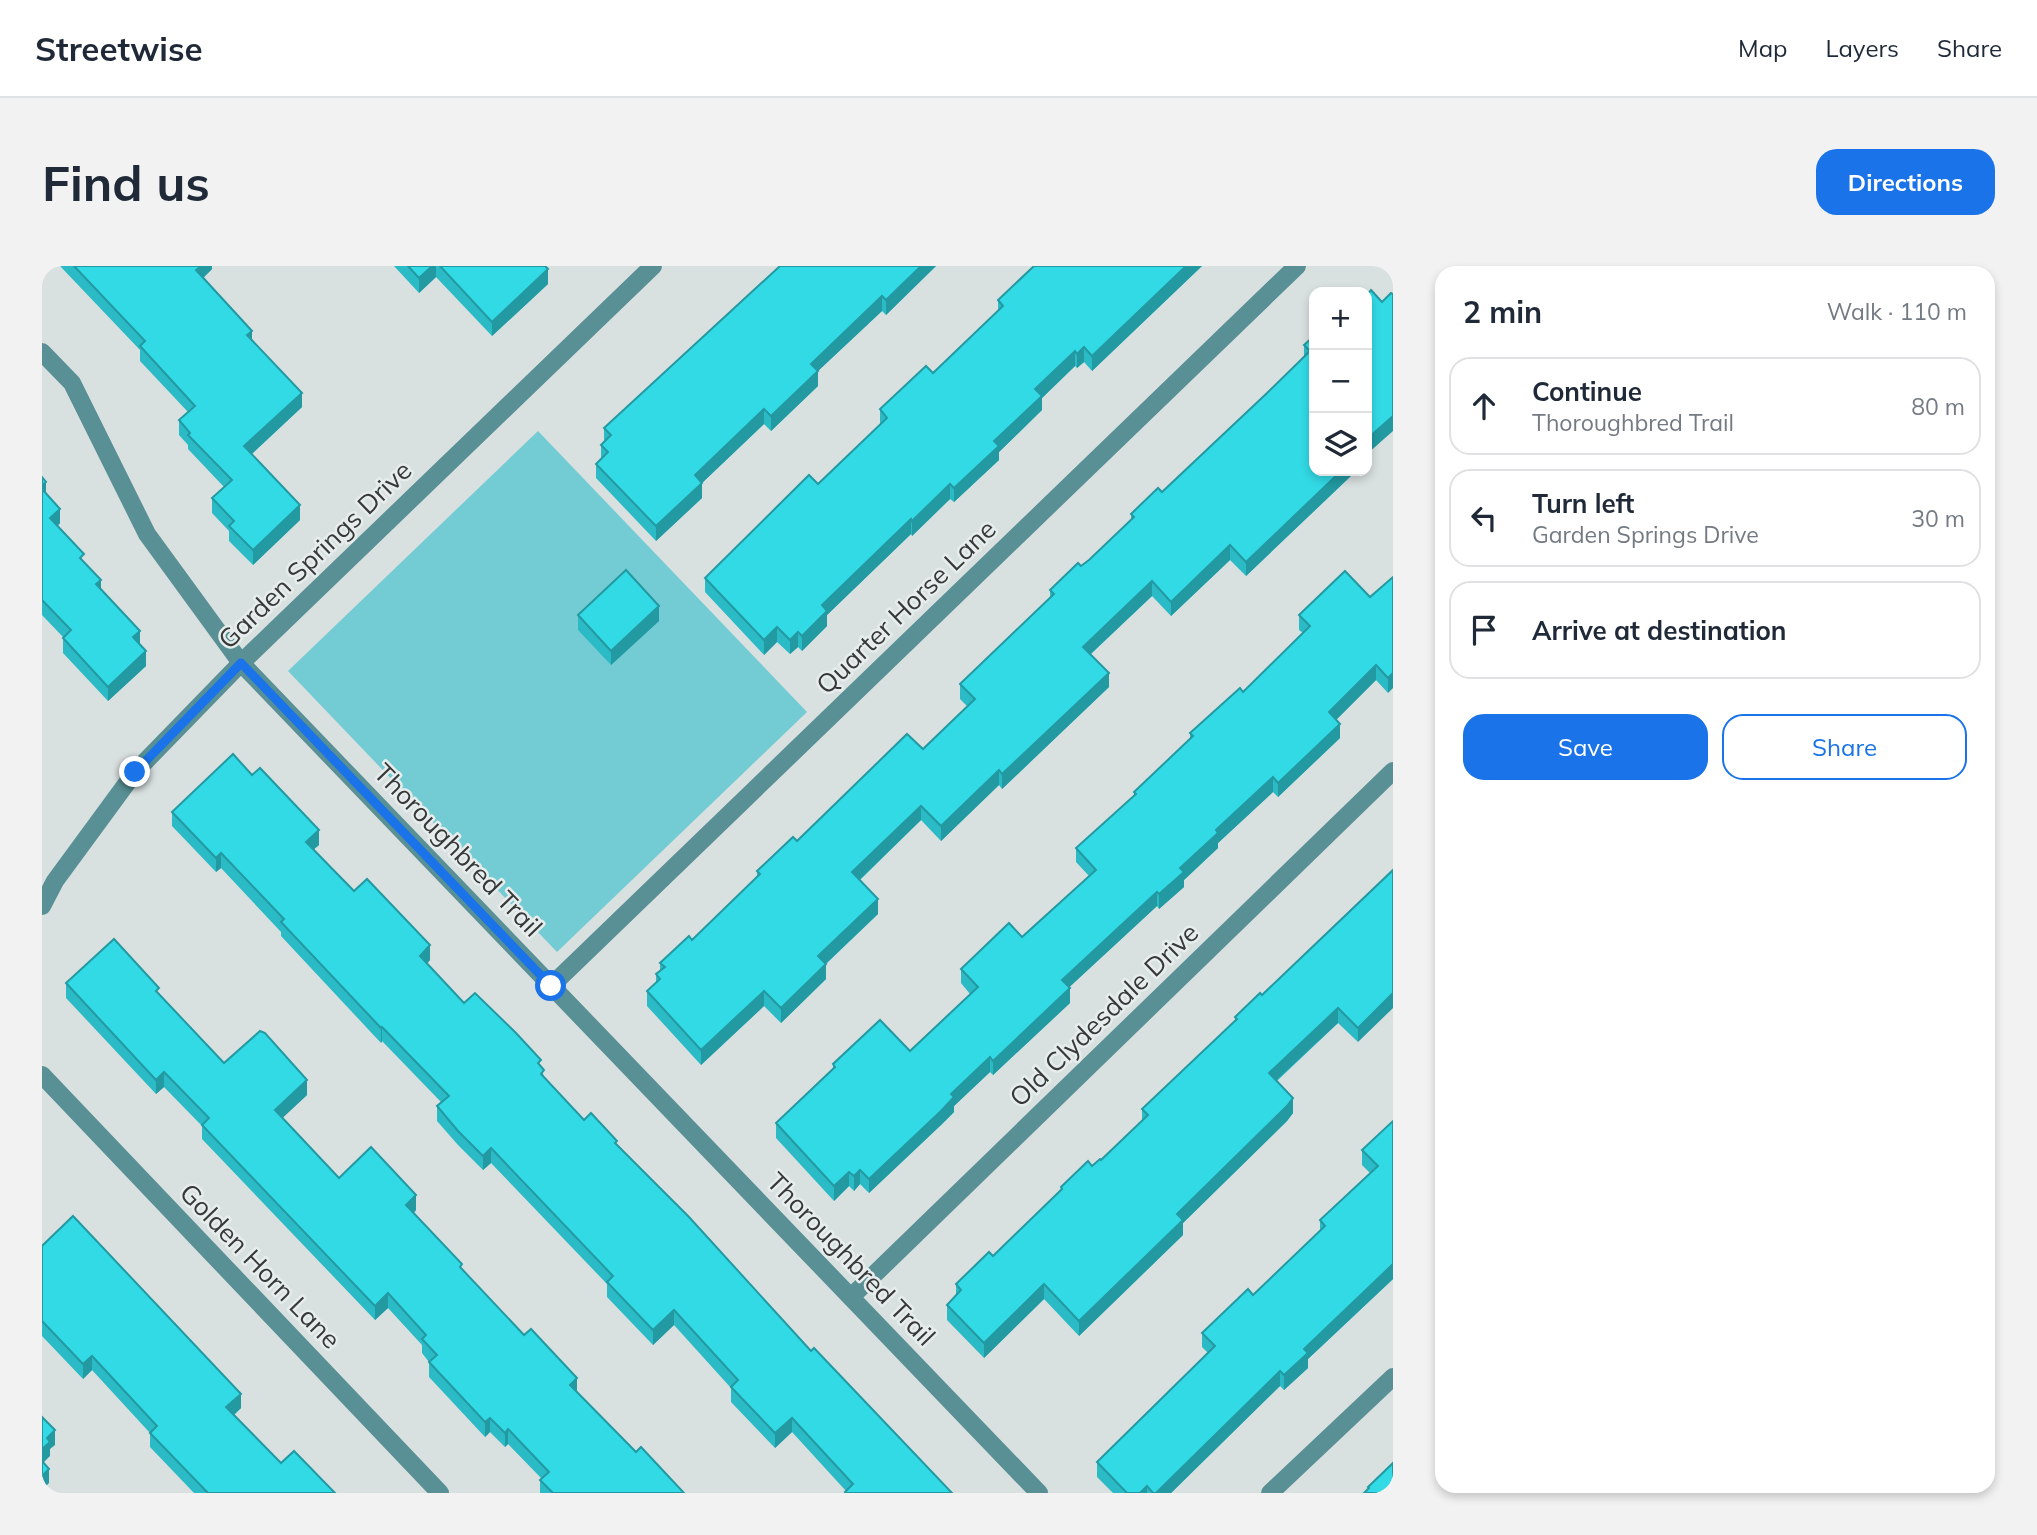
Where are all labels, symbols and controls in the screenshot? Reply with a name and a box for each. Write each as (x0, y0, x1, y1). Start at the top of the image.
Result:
text: Streetwise (35, 28, 203, 69)
text: Map (1738, 33, 1787, 63)
text: Layers (1825, 33, 1899, 63)
text: Share (1937, 33, 2002, 63)
button: Directions (1816, 149, 1995, 215)
text: Find us (42, 152, 210, 213)
map controls (1309, 287, 1372, 476)
button: + (1309, 287, 1372, 350)
text: 2 min (1463, 293, 1542, 331)
text: Walk · 110 m (1827, 297, 1967, 326)
button: − (1309, 350, 1372, 413)
text: Continue (1532, 375, 1642, 408)
icon: ahead (1465, 387, 1503, 425)
text: 80 m (1911, 392, 1965, 421)
text: Thoroughbred Trail (1532, 408, 1734, 437)
button: layers (1309, 413, 1372, 476)
street label: Garden Springs Drive (211, 454, 418, 656)
text: Turn left (1532, 487, 1634, 520)
icon: left (1465, 499, 1503, 537)
text: 30 m (1911, 504, 1965, 533)
street label: Quarter Horse Lane (809, 512, 1002, 701)
text: Garden Springs Drive (1532, 520, 1759, 549)
icon: arrive (1465, 611, 1503, 649)
text: Arrive at destination (1532, 614, 1787, 647)
button: Save (1463, 714, 1708, 780)
button: Share (1722, 714, 1967, 780)
route end (119, 756, 150, 787)
street label: Thoroughbred Trail (367, 756, 550, 943)
street label: Old Clydesdale Drive (1002, 916, 1205, 1113)
route start (535, 970, 566, 1001)
street label: Thoroughbred Trail (760, 1165, 943, 1352)
street label: Golden Horn Lane (173, 1176, 348, 1355)

